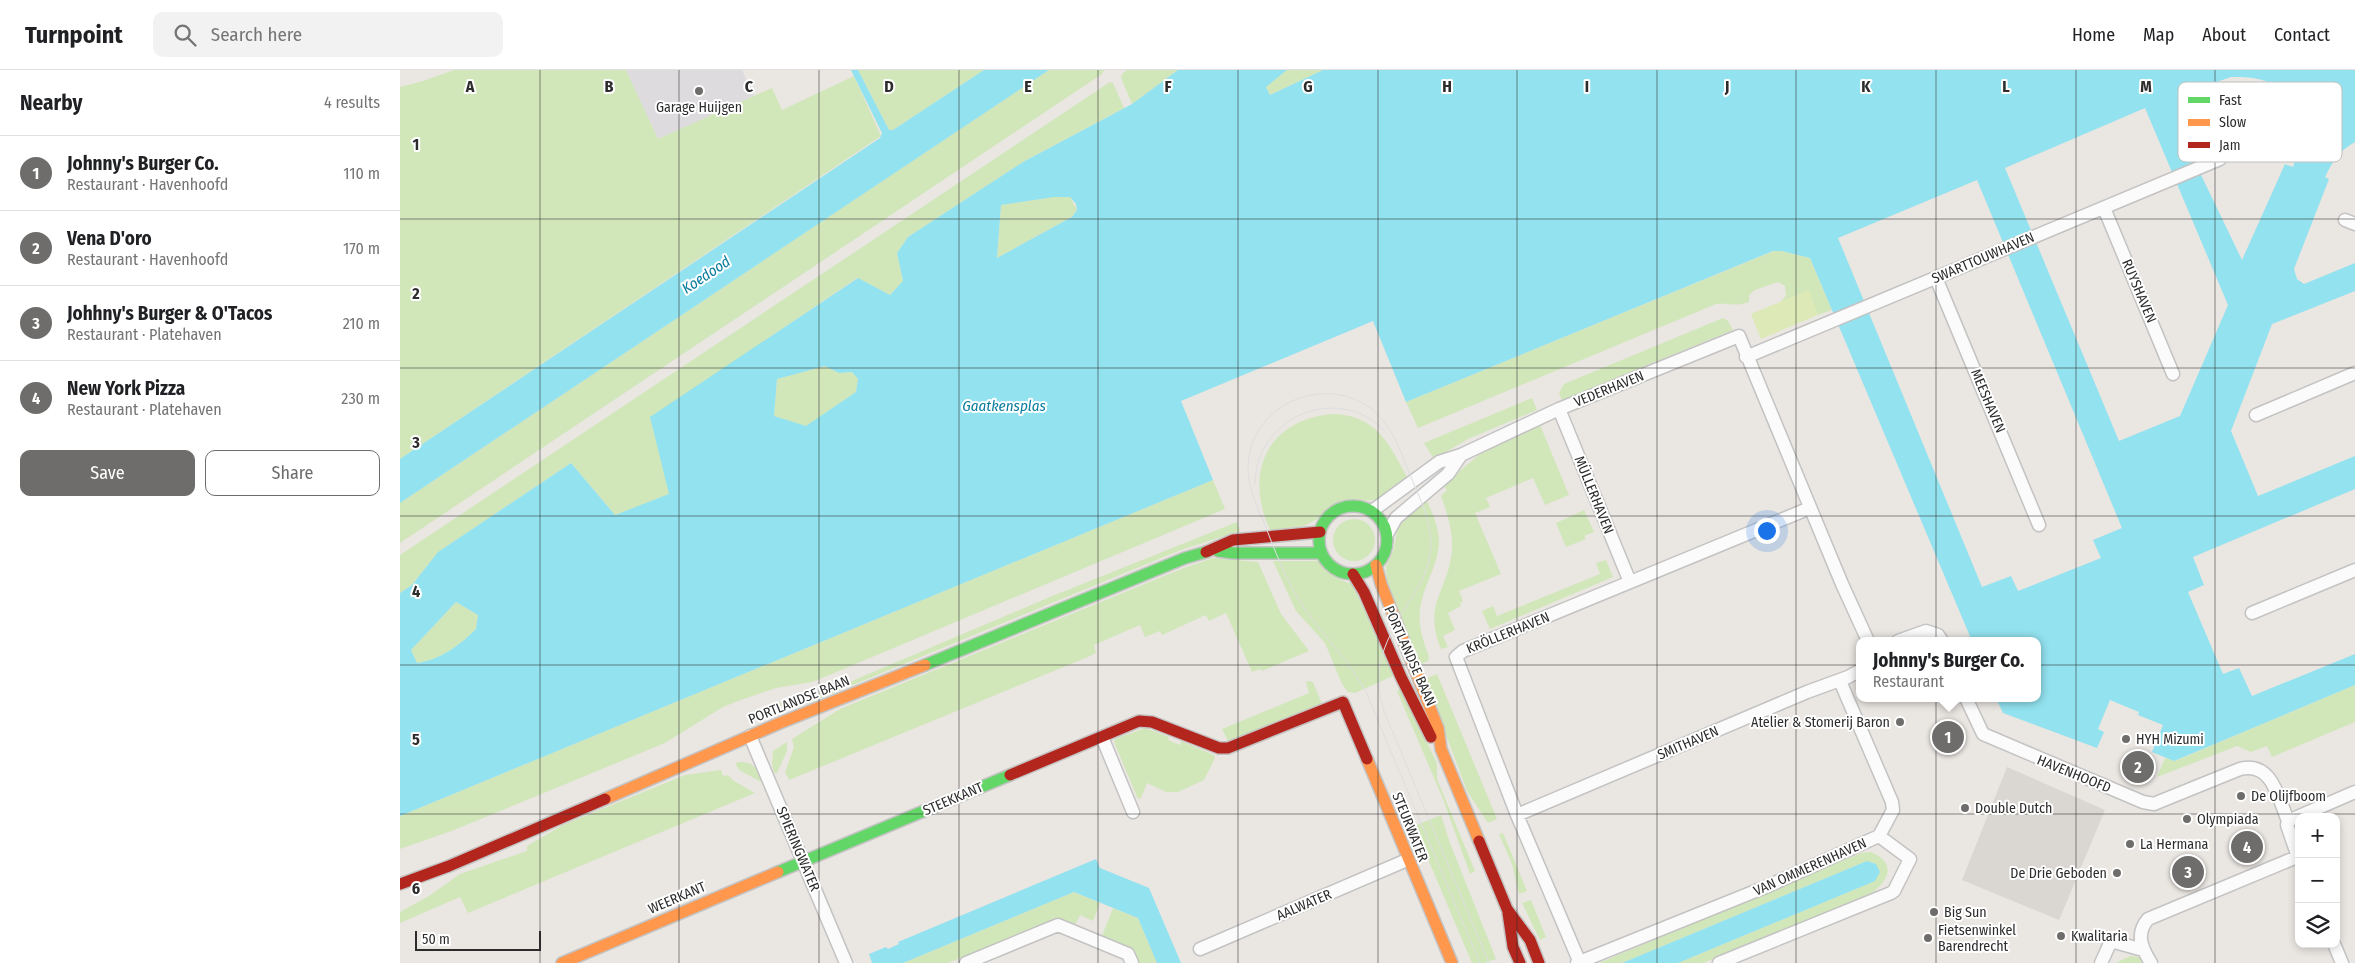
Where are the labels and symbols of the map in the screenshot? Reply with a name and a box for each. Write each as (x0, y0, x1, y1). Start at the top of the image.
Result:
text: A (465, 77, 475, 96)
text: B (605, 77, 614, 96)
text: C (745, 77, 754, 96)
text: D (884, 77, 894, 96)
text: E (1024, 77, 1032, 96)
text: F (1164, 77, 1172, 96)
text: G (1303, 77, 1313, 96)
text: H (1442, 77, 1452, 96)
text: I (1585, 77, 1589, 96)
text: J (1724, 77, 1729, 96)
text: K (1861, 77, 1871, 96)
text: L (2002, 77, 2010, 96)
text: M (2140, 77, 2152, 96)
legend (2178, 82, 2342, 162)
marker: Garage Huijgen (693, 85, 705, 97)
text: Fast (2219, 92, 2242, 109)
place label: Garage Huijgen (656, 99, 742, 116)
text: Slow (2219, 114, 2246, 131)
text: 1 (413, 135, 419, 154)
text: Jam (2219, 137, 2240, 154)
street label: SWARTTOUWHAVEN (1929, 229, 2037, 287)
water label: Koedood (678, 252, 734, 298)
street label: RUYSHAVEN (2118, 257, 2160, 325)
text: 2 (411, 284, 420, 303)
street label: VEDERHAVEN (1572, 367, 1646, 411)
street label: MEESHAVEN (1967, 367, 2009, 435)
water label: Gaatkensplas (962, 397, 1046, 415)
text: 3 (411, 433, 420, 452)
street label: MÜLLERHAVEN (1571, 453, 1618, 536)
your location (1754, 518, 1780, 544)
text: 4 (412, 582, 420, 601)
street label: PORTLANDSE BAAN (1380, 603, 1440, 709)
street label: KRÖLLERHAVEN (1464, 608, 1552, 657)
street label: PORTLANDSE BAAN (746, 672, 852, 728)
place label: Atelier & Stomerij Baron (1751, 714, 1890, 731)
marker: Atelier & Stomerij Baron (1894, 716, 1906, 728)
pin: 1 (1932, 718, 1964, 756)
street label: SMITHAVEN (1655, 723, 1721, 763)
text: 5 (412, 730, 420, 749)
place label: HYH Mizumi (2136, 731, 2204, 748)
marker: HYH Mizumi (2120, 733, 2132, 745)
pin: 2 (2122, 748, 2154, 786)
street label: HAVENHOOFD (2035, 751, 2113, 797)
street label: STEEKKANT (920, 779, 986, 819)
place label: De Olijfboom (2251, 788, 2326, 805)
street label: STEURWATER (1388, 790, 1432, 865)
marker: De Olijfboom (2235, 790, 2247, 802)
place label: Double Dutch (1975, 800, 2052, 817)
marker: Double Dutch (1959, 802, 1971, 814)
street label: SPIERINGWATER (773, 804, 824, 894)
place label: Olympiada (2197, 811, 2259, 828)
marker: Olympiada (2181, 813, 2193, 825)
pin: 4 (2231, 828, 2263, 866)
street label: VAN OMMERENHAVEN (1751, 834, 1869, 900)
place label: La Hermana (2140, 836, 2209, 853)
marker: La Hermana (2124, 838, 2136, 850)
pin: 3 (2172, 853, 2204, 891)
place label: De Drie Geboden (2010, 865, 2107, 882)
marker: De Drie Geboden (2111, 867, 2123, 879)
street label: WEERKANT (646, 878, 709, 918)
text: 6 (412, 879, 420, 898)
street label: AALWATER (1274, 886, 1334, 924)
place label: Big Sun (1944, 904, 1987, 921)
marker: Big Sun (1928, 906, 1940, 918)
place label: Fietsenwinkel Barendrecht (1938, 922, 2016, 955)
scale bar (415, 928, 541, 951)
place label: Kwalitaria (2071, 928, 2128, 945)
marker: Kwalitaria (2055, 930, 2067, 942)
marker: Fietsenwinkel Barendrecht (1922, 932, 1934, 944)

